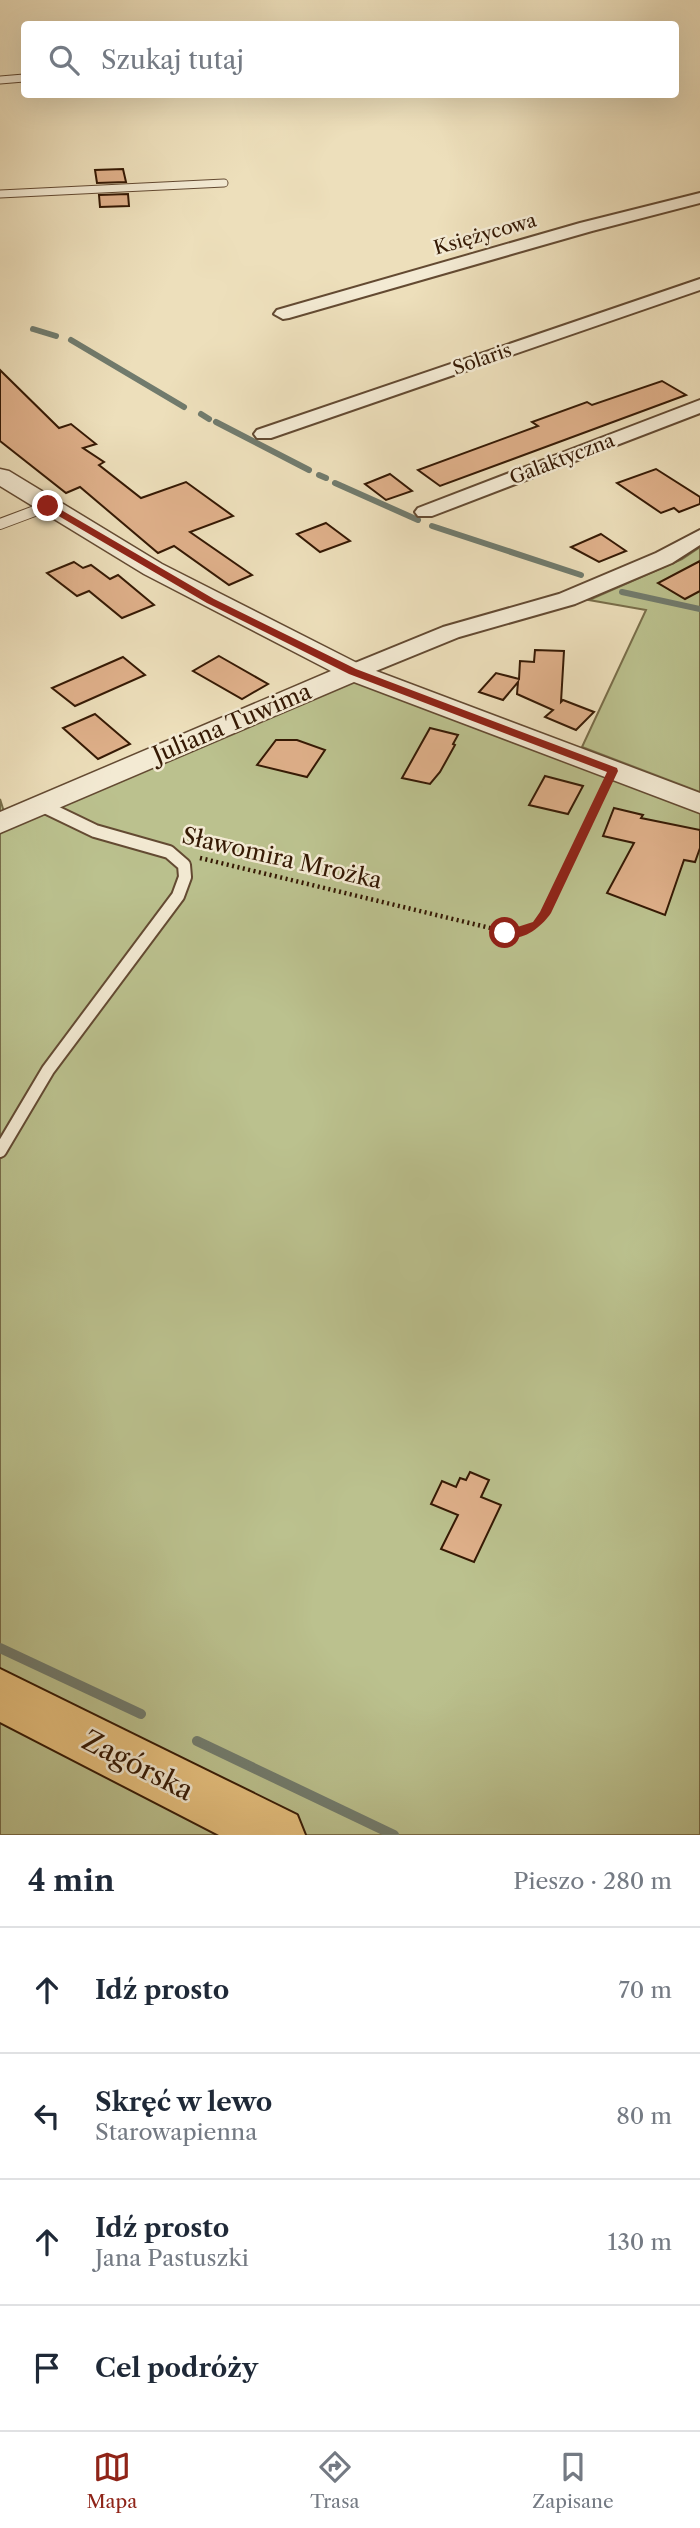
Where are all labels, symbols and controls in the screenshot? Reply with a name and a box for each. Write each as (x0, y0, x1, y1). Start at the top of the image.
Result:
search box (21, 21, 679, 98)
icon: search (45, 41, 83, 79)
text: Szukaj tutaj (101, 44, 244, 76)
street label: Księżycowa (431, 208, 539, 260)
street label: Solaris (450, 338, 514, 380)
street label: Galaktyczna (506, 428, 618, 490)
route end (32, 490, 63, 521)
street label: Juliana Tuwima (146, 677, 316, 770)
street label: Sławomira Mrożka (179, 821, 386, 895)
route start (489, 917, 520, 948)
street label: Zagórska (77, 1723, 199, 1807)
text: 4 min (28, 1862, 114, 1899)
text: Pieszo · 280 m (513, 1867, 672, 1895)
icon: ahead (28, 1971, 66, 2009)
text: Idź prosto (95, 1974, 229, 2006)
text: 70 m (619, 1976, 672, 2004)
text: Skręć w lewo (95, 2086, 272, 2118)
icon: left (28, 2097, 66, 2135)
text: 80 m (616, 2102, 672, 2130)
text: Starowapienna (95, 2118, 257, 2146)
text: Idź prosto (95, 2212, 229, 2244)
icon: ahead (28, 2223, 66, 2261)
text: 130 m (608, 2228, 672, 2256)
text: Jana Pastuszki (95, 2244, 249, 2272)
icon: arrive (28, 2349, 66, 2387)
text: Cel podróży (95, 2352, 258, 2384)
tab: Mapa (86, 2448, 137, 2513)
tab: Trasa (310, 2448, 359, 2513)
tab: Zapisane (532, 2448, 614, 2513)

